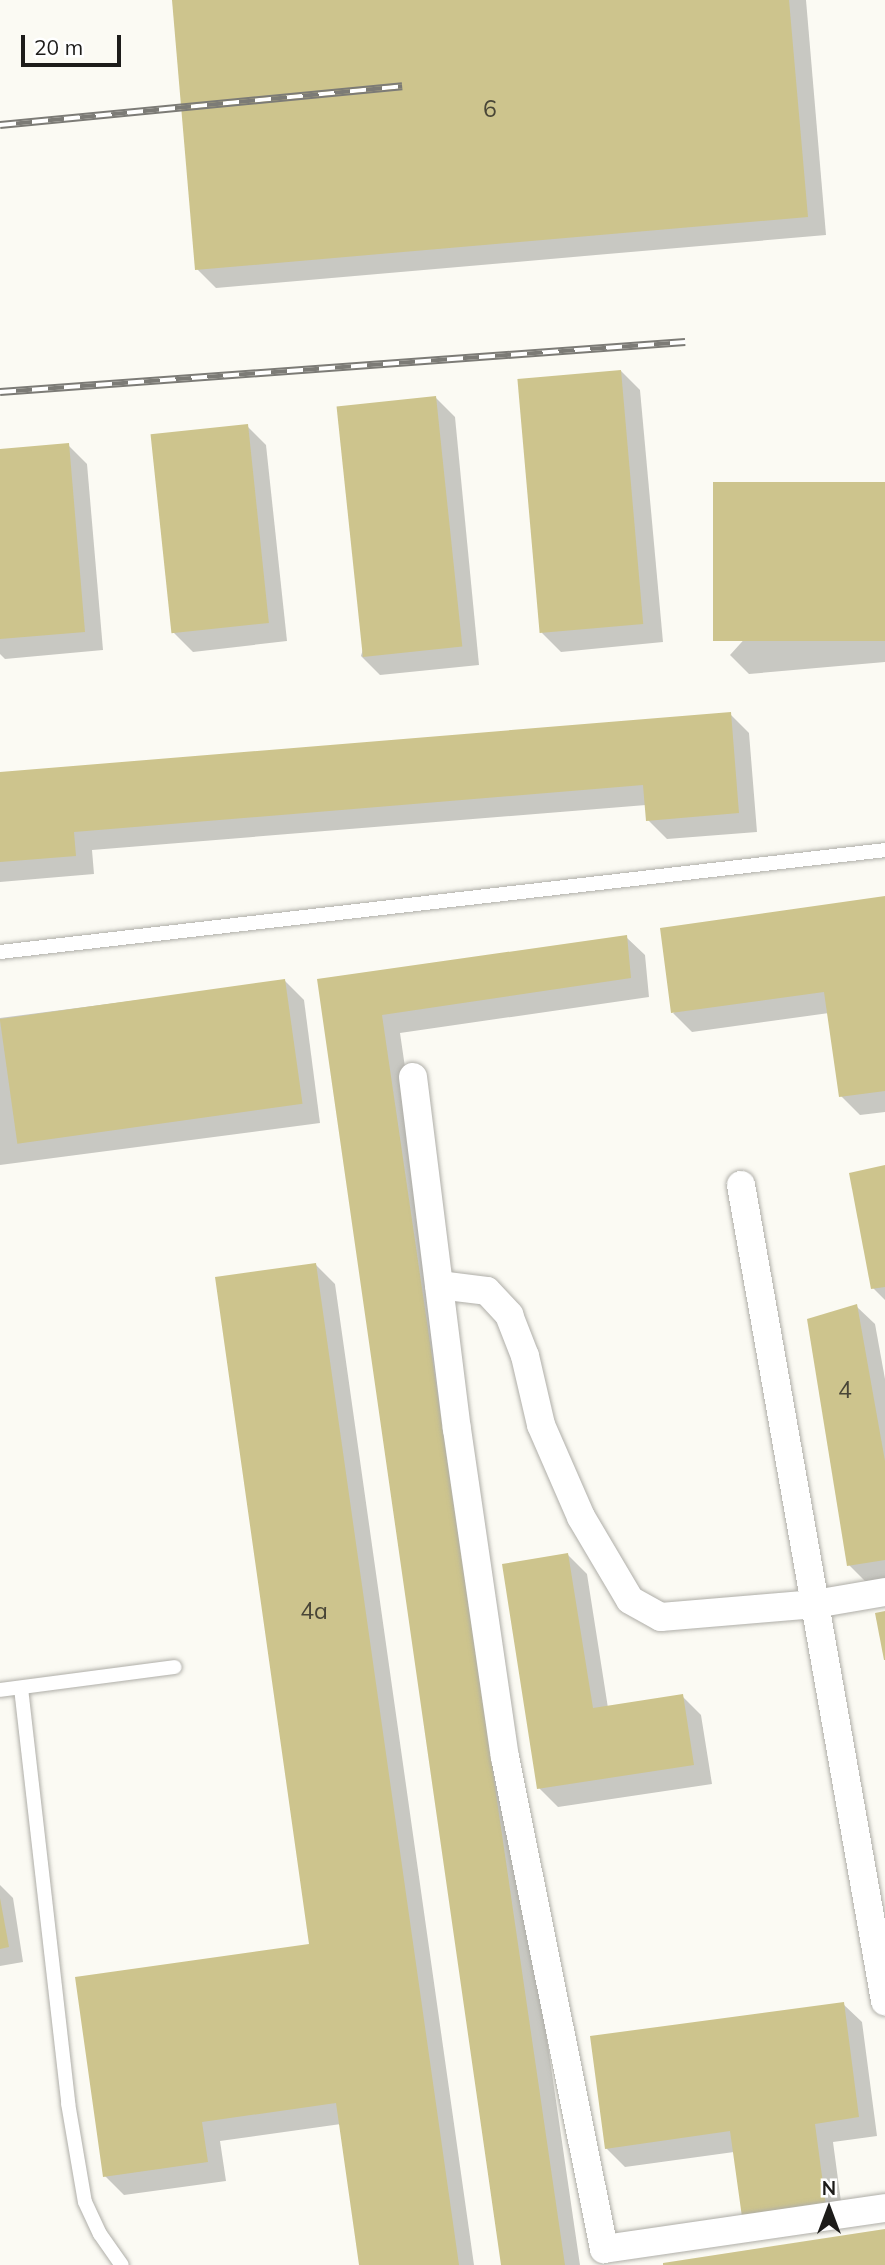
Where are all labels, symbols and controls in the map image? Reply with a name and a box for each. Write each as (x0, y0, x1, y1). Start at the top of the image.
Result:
scale bar (24, 21, 124, 65)
text: 20 m (34, 34, 83, 60)
house number: 6 (483, 95, 497, 123)
house number: 4 (838, 1376, 852, 1404)
house number: 4a (300, 1597, 328, 1625)
north arrow (794, 2174, 864, 2244)
text: N (822, 2176, 836, 2200)

